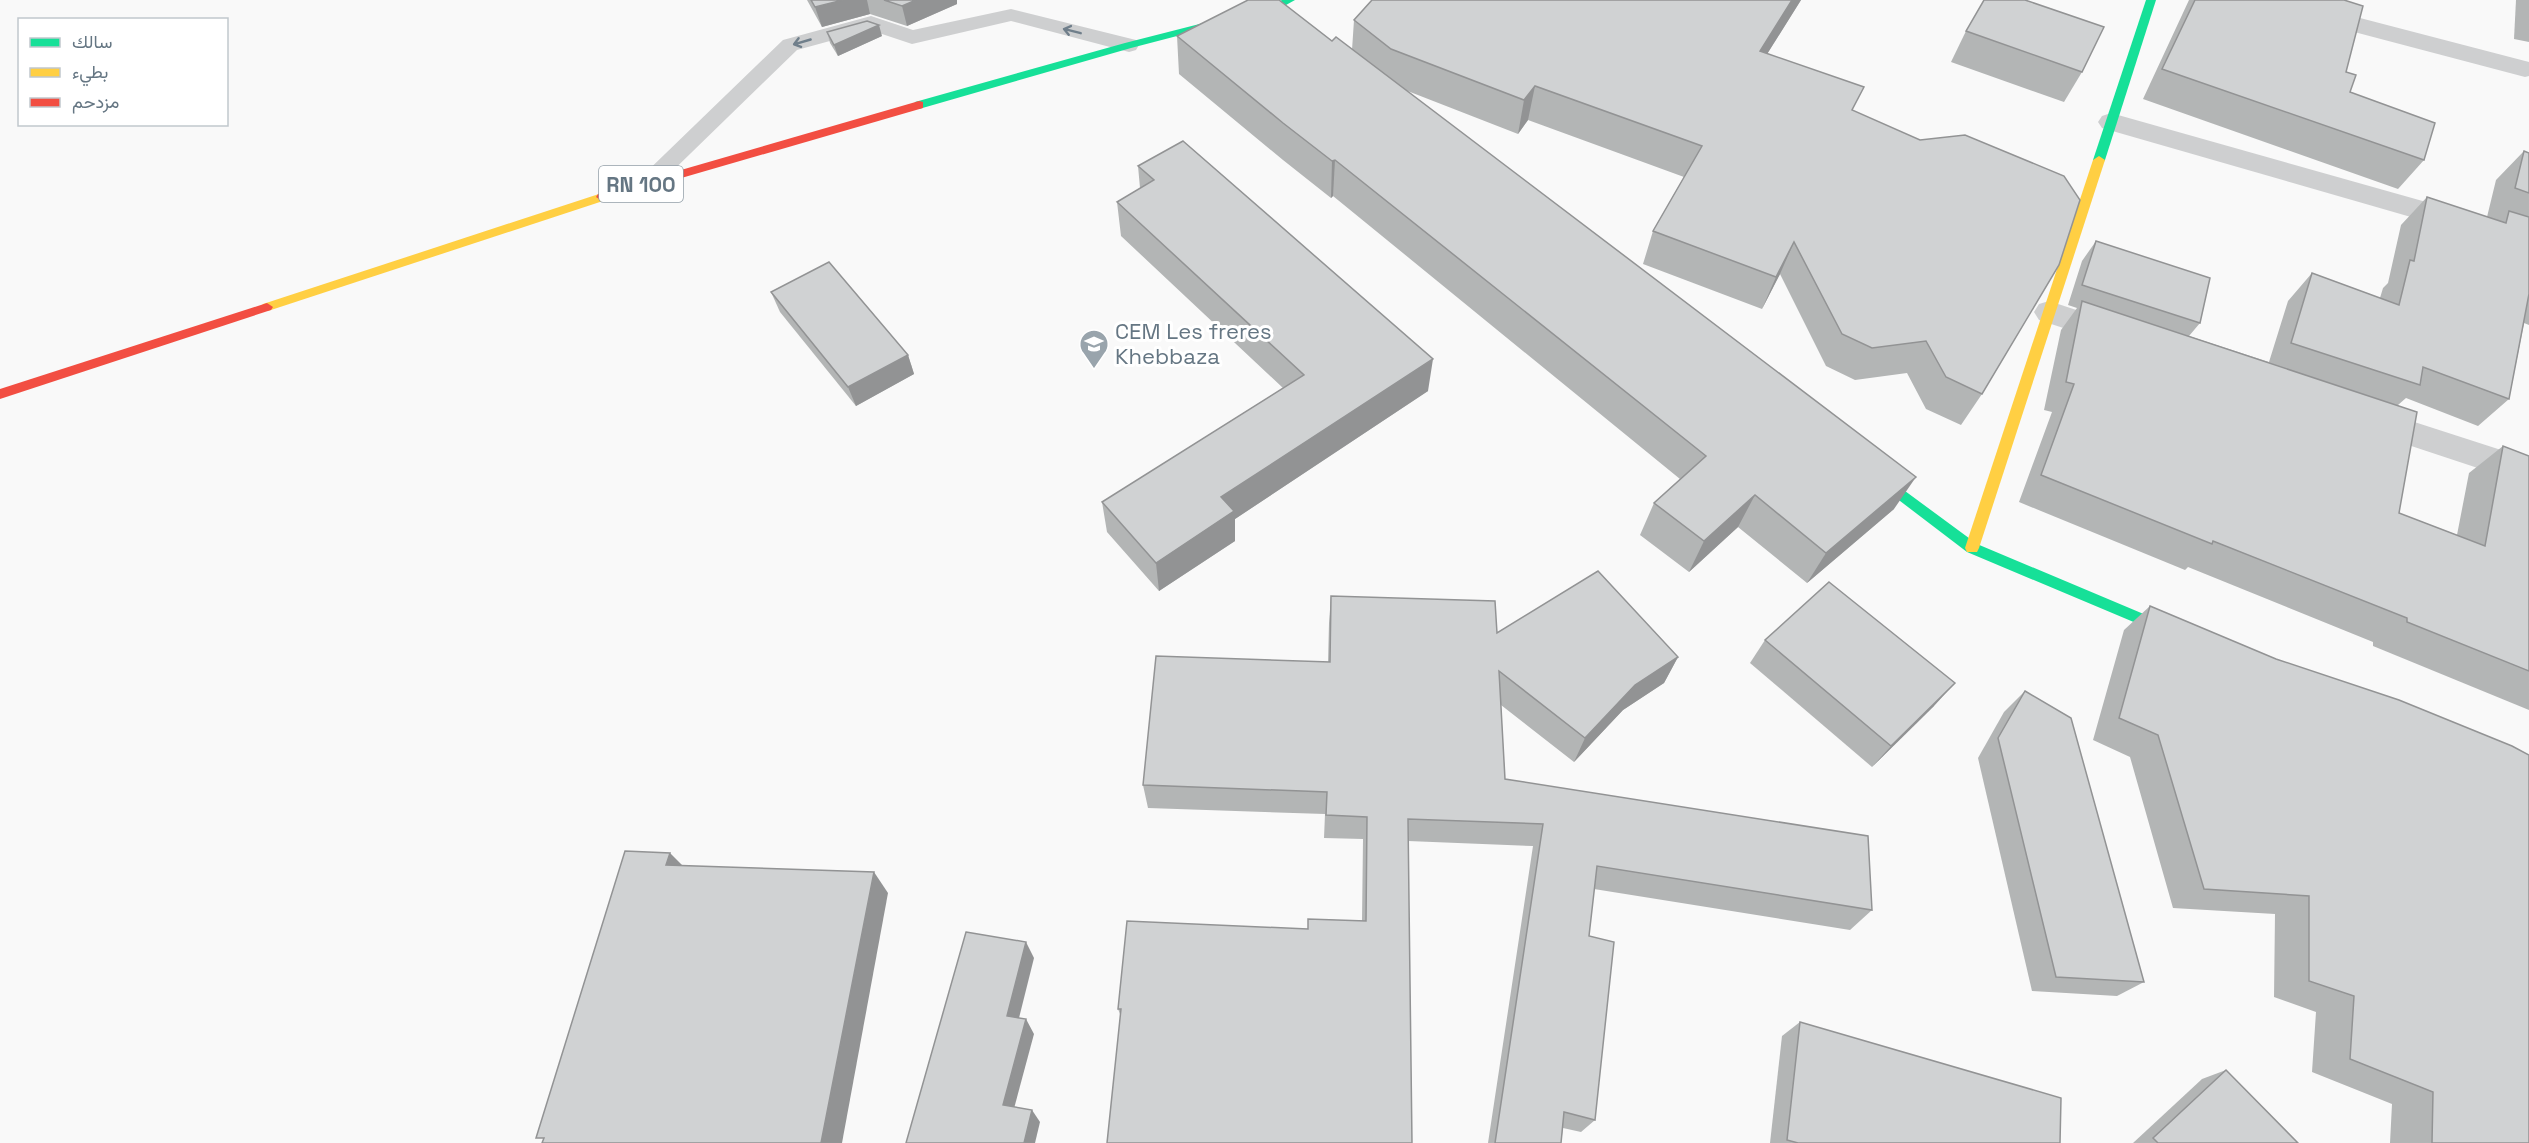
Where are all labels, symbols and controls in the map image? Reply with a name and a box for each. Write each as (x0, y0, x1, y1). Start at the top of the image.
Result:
legend (18, 18, 228, 126)
one-way arrow (1063, 24, 1082, 36)
text: سالك (72, 30, 112, 53)
one-way arrow (793, 37, 812, 48)
text: بطيء (72, 60, 108, 87)
text: مزدحم (72, 90, 119, 114)
road number: RN 100 (599, 166, 683, 202)
place label: CEM Les freres Khebbaza (1115, 317, 1272, 370)
school or university icon: CEM Les freres Khebbaza (1078, 328, 1110, 370)

